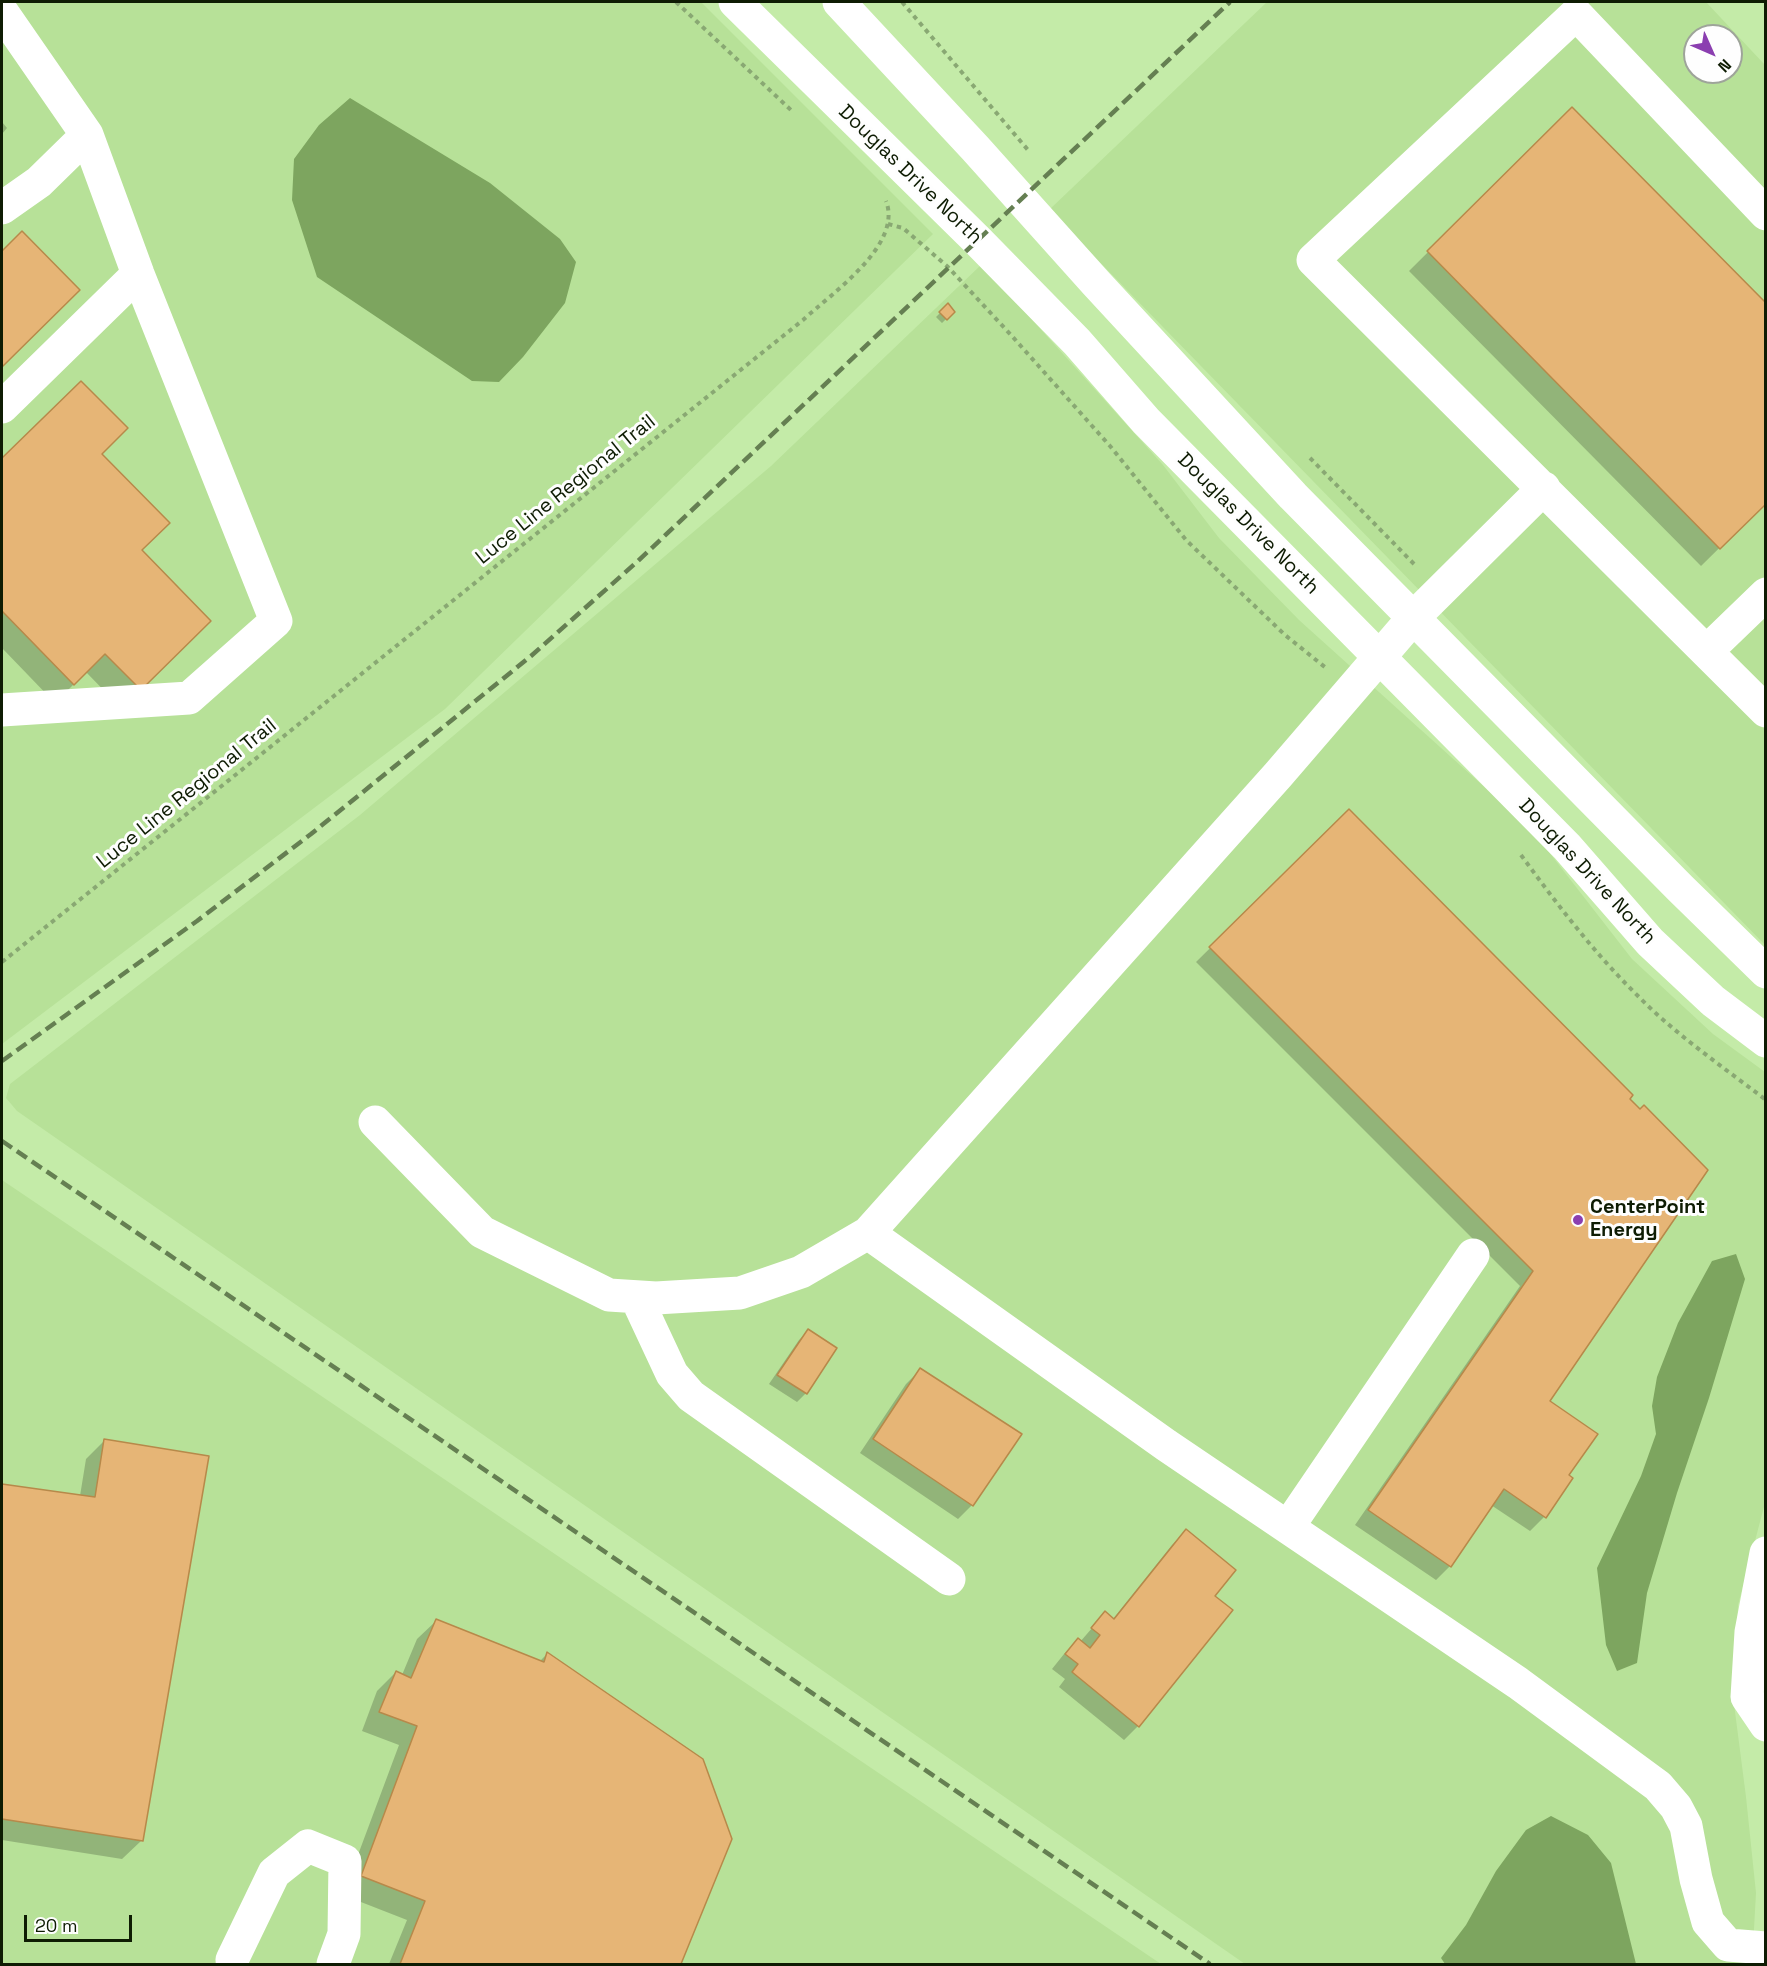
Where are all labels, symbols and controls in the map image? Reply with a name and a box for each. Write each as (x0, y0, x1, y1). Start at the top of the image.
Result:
north arrow (1683, 24, 1743, 84)
text: N (1713, 54, 1736, 77)
street label: Douglas Drive North (833, 100, 987, 250)
street label: Luce Line Regional Trail (471, 410, 661, 570)
street label: Douglas Drive North (1172, 448, 1324, 600)
street label: Luce Line Regional Trail (92, 714, 282, 874)
street label: Douglas Drive North (1513, 794, 1661, 950)
place label: CenterPoint Energy (1590, 1196, 1705, 1243)
marker: CenterPoint Energy (1571, 1213, 1585, 1227)
scale bar (27, 1903, 135, 1941)
text: 20 m (35, 1914, 78, 1937)

